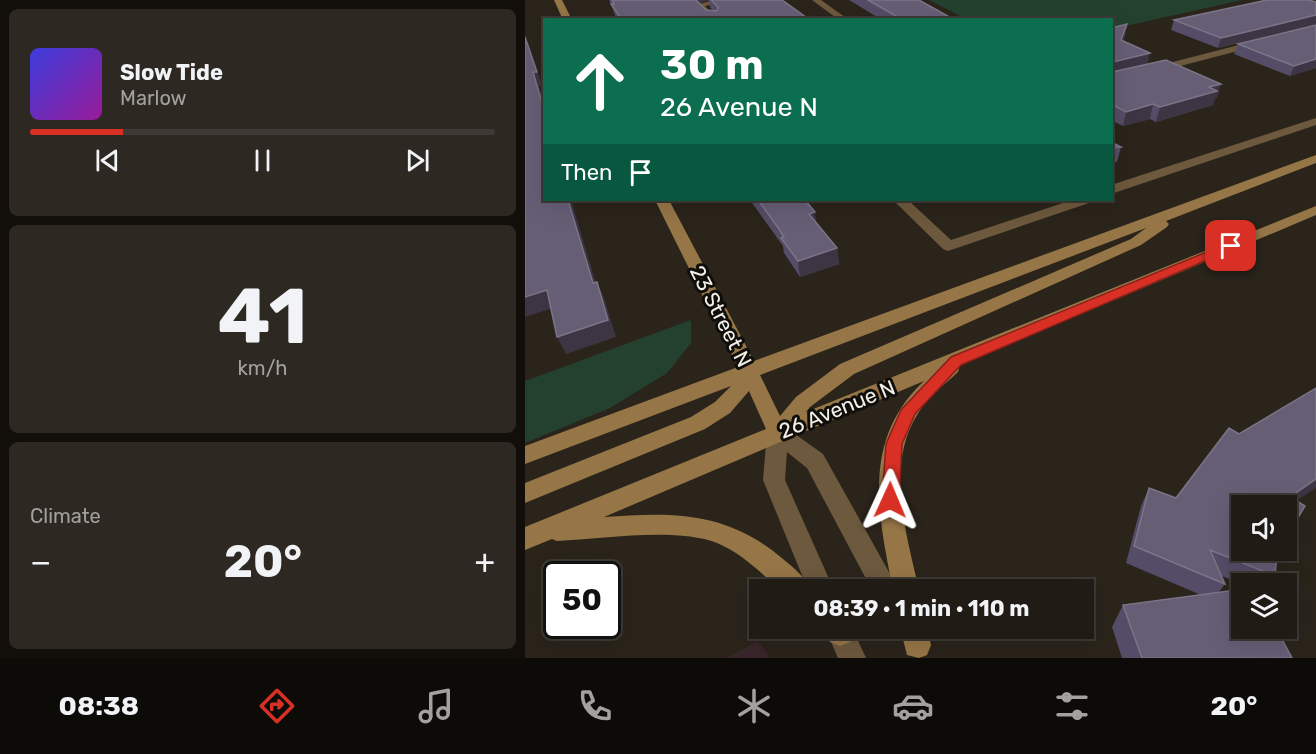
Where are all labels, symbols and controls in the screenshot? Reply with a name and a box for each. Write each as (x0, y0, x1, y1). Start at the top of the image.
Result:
text: 30 m (660, 40, 764, 90)
icon: ahead (561, 42, 639, 120)
text: Slow Tide (120, 59, 223, 86)
text: Marlow (120, 86, 187, 110)
text: 26 Avenue N (660, 91, 818, 123)
icon: previous (91, 144, 124, 177)
icon: pause (246, 144, 279, 177)
icon: next (401, 144, 434, 177)
icon: arrive (624, 156, 657, 189)
text: Then (561, 159, 612, 186)
pin (1205, 220, 1256, 271)
icon: arrive (1214, 229, 1247, 262)
street label: 23 Street N (685, 261, 757, 371)
text: 41 (217, 270, 308, 363)
text: km/h (238, 356, 287, 380)
street label: 26 Avenue N (775, 374, 899, 444)
position arrow (858, 468, 922, 532)
map controls (1231, 495, 1297, 639)
button: sound (1231, 495, 1297, 561)
text: Climate (30, 504, 101, 528)
text: 20° (224, 535, 302, 588)
text: − (30, 542, 51, 581)
text: + (474, 542, 495, 581)
speed limit sign: 50 (543, 561, 621, 639)
button: layers (1231, 573, 1297, 639)
text: 08:39 · 1 min · 110 m (813, 595, 1030, 622)
icon: directions (256, 685, 298, 727)
icon: music (415, 685, 457, 727)
icon: phone (574, 685, 616, 727)
icon: climate (733, 685, 775, 727)
icon: car (892, 685, 934, 727)
icon: filters (1051, 685, 1093, 727)
text: 08:38 (59, 690, 139, 722)
text: 20° (1210, 690, 1257, 722)

